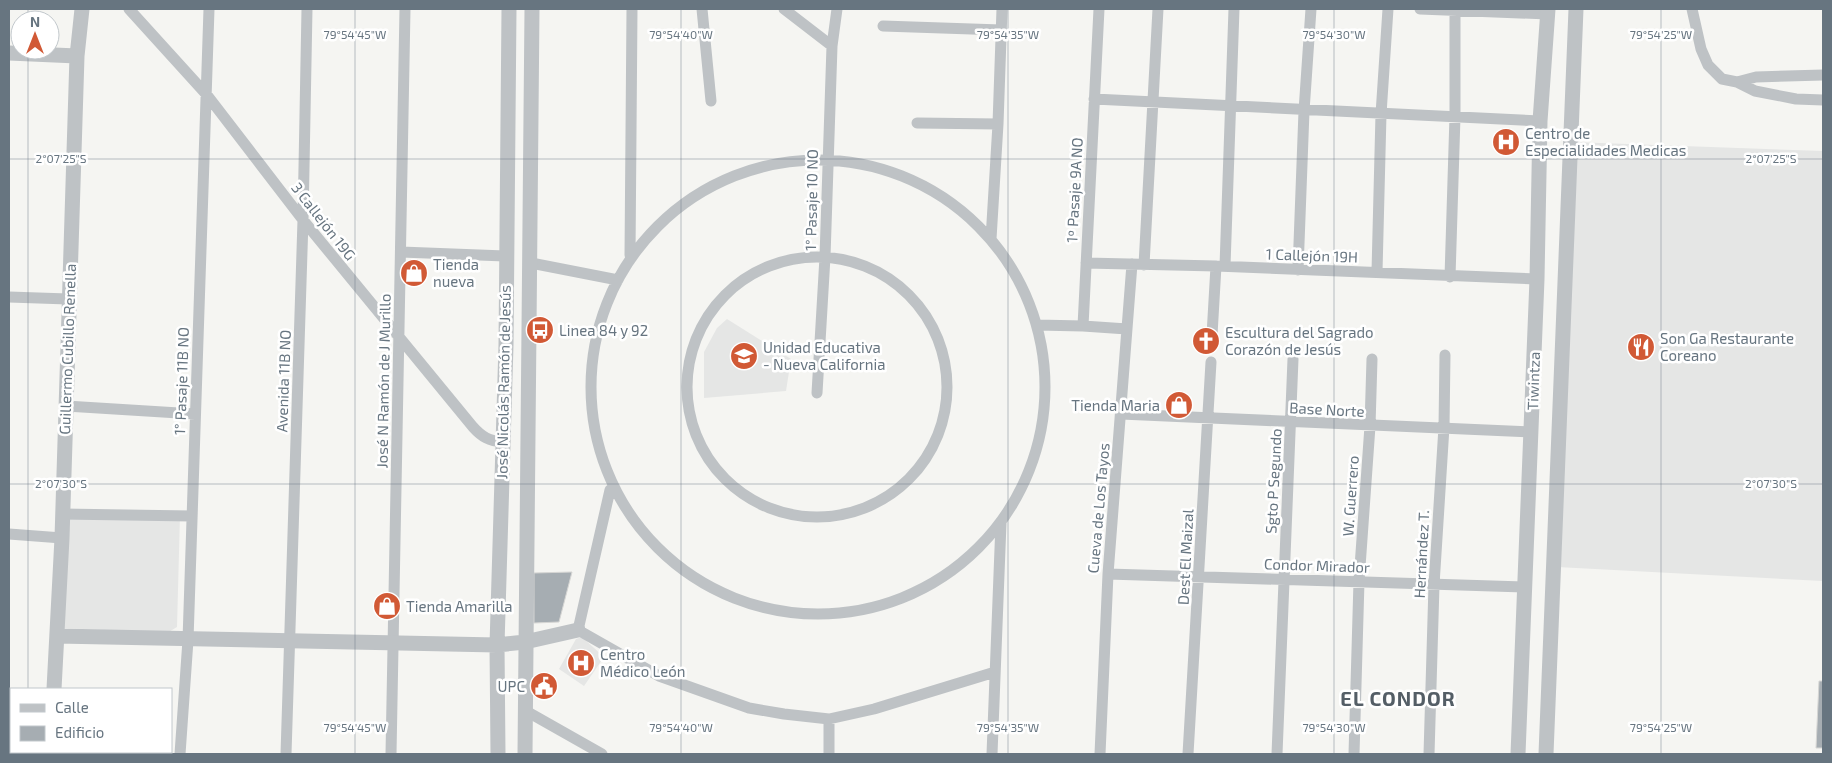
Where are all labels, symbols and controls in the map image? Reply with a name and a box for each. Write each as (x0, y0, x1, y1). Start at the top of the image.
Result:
north arrow (10, 10, 60, 60)
text: N (30, 13, 40, 30)
text: 79°54'45"W (324, 27, 386, 41)
text: 79°54'40"W (649, 27, 713, 41)
text: 79°54'35"W (977, 27, 1039, 41)
text: 79°54'30"W (1302, 27, 1366, 41)
text: 79°54'25"W (1630, 27, 1692, 41)
place label: Centro de Especialidades Medicas (1525, 124, 1686, 159)
hospital icon: Centro de Especialidades Medicas (1491, 127, 1521, 157)
street label: 1º Pasaje 9A NO (1062, 137, 1087, 243)
street label: 1° Pasaje 10 NO (801, 149, 822, 251)
text: 2°07'25"S (35, 151, 87, 165)
text: 2°07'25"S (1745, 151, 1797, 165)
street label: 3 Callejón 19G (287, 179, 360, 264)
street label: 1 Callejón 19H (1266, 244, 1358, 267)
place label: Tienda nueva (433, 255, 479, 290)
shop icon: Tienda nueva (399, 258, 429, 288)
street label: Guillermo Cubillo Renella (55, 263, 79, 435)
street label: José Nicolás Ramón de Jesús (492, 285, 514, 479)
street label: José N Ramón de J Murillo (372, 293, 394, 469)
bus stop icon: Linea 84 y 92 (525, 315, 555, 345)
place label: Linea 84 y 92 (559, 321, 648, 339)
place label: Escultura del Sagrado Corazón de Jesús (1225, 323, 1374, 358)
church icon: Escultura del Sagrado Corazón de Jesús (1191, 326, 1221, 356)
street label: 1° Pasaje 11B NO (170, 327, 193, 435)
street label: Avenida 11B NO (272, 329, 294, 433)
place label: Son Ga Restaurante Coreano (1660, 329, 1794, 364)
restaurant icon: Son Ga Restaurante Coreano (1626, 332, 1656, 362)
place label: Unidad Educativa - Nueva California (763, 338, 885, 373)
school or university icon: Unidad Educativa - Nueva California (729, 341, 759, 371)
street label: Tiwintza (1523, 351, 1543, 411)
shop icon: Tienda Maria (1164, 390, 1194, 420)
place label: Tienda Maria (1071, 396, 1160, 414)
street label: Base Norte (1289, 398, 1365, 420)
street label: Sgto P Segundo (1261, 428, 1285, 534)
street label: Cueva de Los Tayos (1083, 442, 1113, 574)
street label: W. Guerrero (1338, 455, 1362, 537)
text: 2°07'30"S (35, 476, 87, 490)
text: 2°07'30"S (1745, 476, 1797, 490)
street label: Dest El Maizal (1174, 508, 1197, 605)
street label: Hernández T. (1410, 509, 1432, 599)
street label: Condor Mirador (1264, 554, 1370, 576)
shop icon: Tienda Amarilla (372, 591, 402, 621)
place label: Tienda Amarilla (406, 597, 513, 615)
place label: Centro Médico León (600, 645, 686, 680)
hospital icon: Centro Médico León (566, 648, 596, 678)
public building icon: UPC (529, 671, 559, 701)
place label: UPC (498, 677, 525, 695)
district label: EL CONDOR (1340, 686, 1456, 710)
legend (10, 688, 172, 753)
text: Calle (55, 698, 89, 716)
text: 79°54'45"W (324, 720, 386, 734)
text: 79°54'40"W (649, 720, 713, 734)
text: 79°54'35"W (977, 720, 1039, 734)
text: 79°54'30"W (1302, 720, 1366, 734)
text: 79°54'25"W (1630, 720, 1692, 734)
text: Edificio (55, 723, 104, 741)

